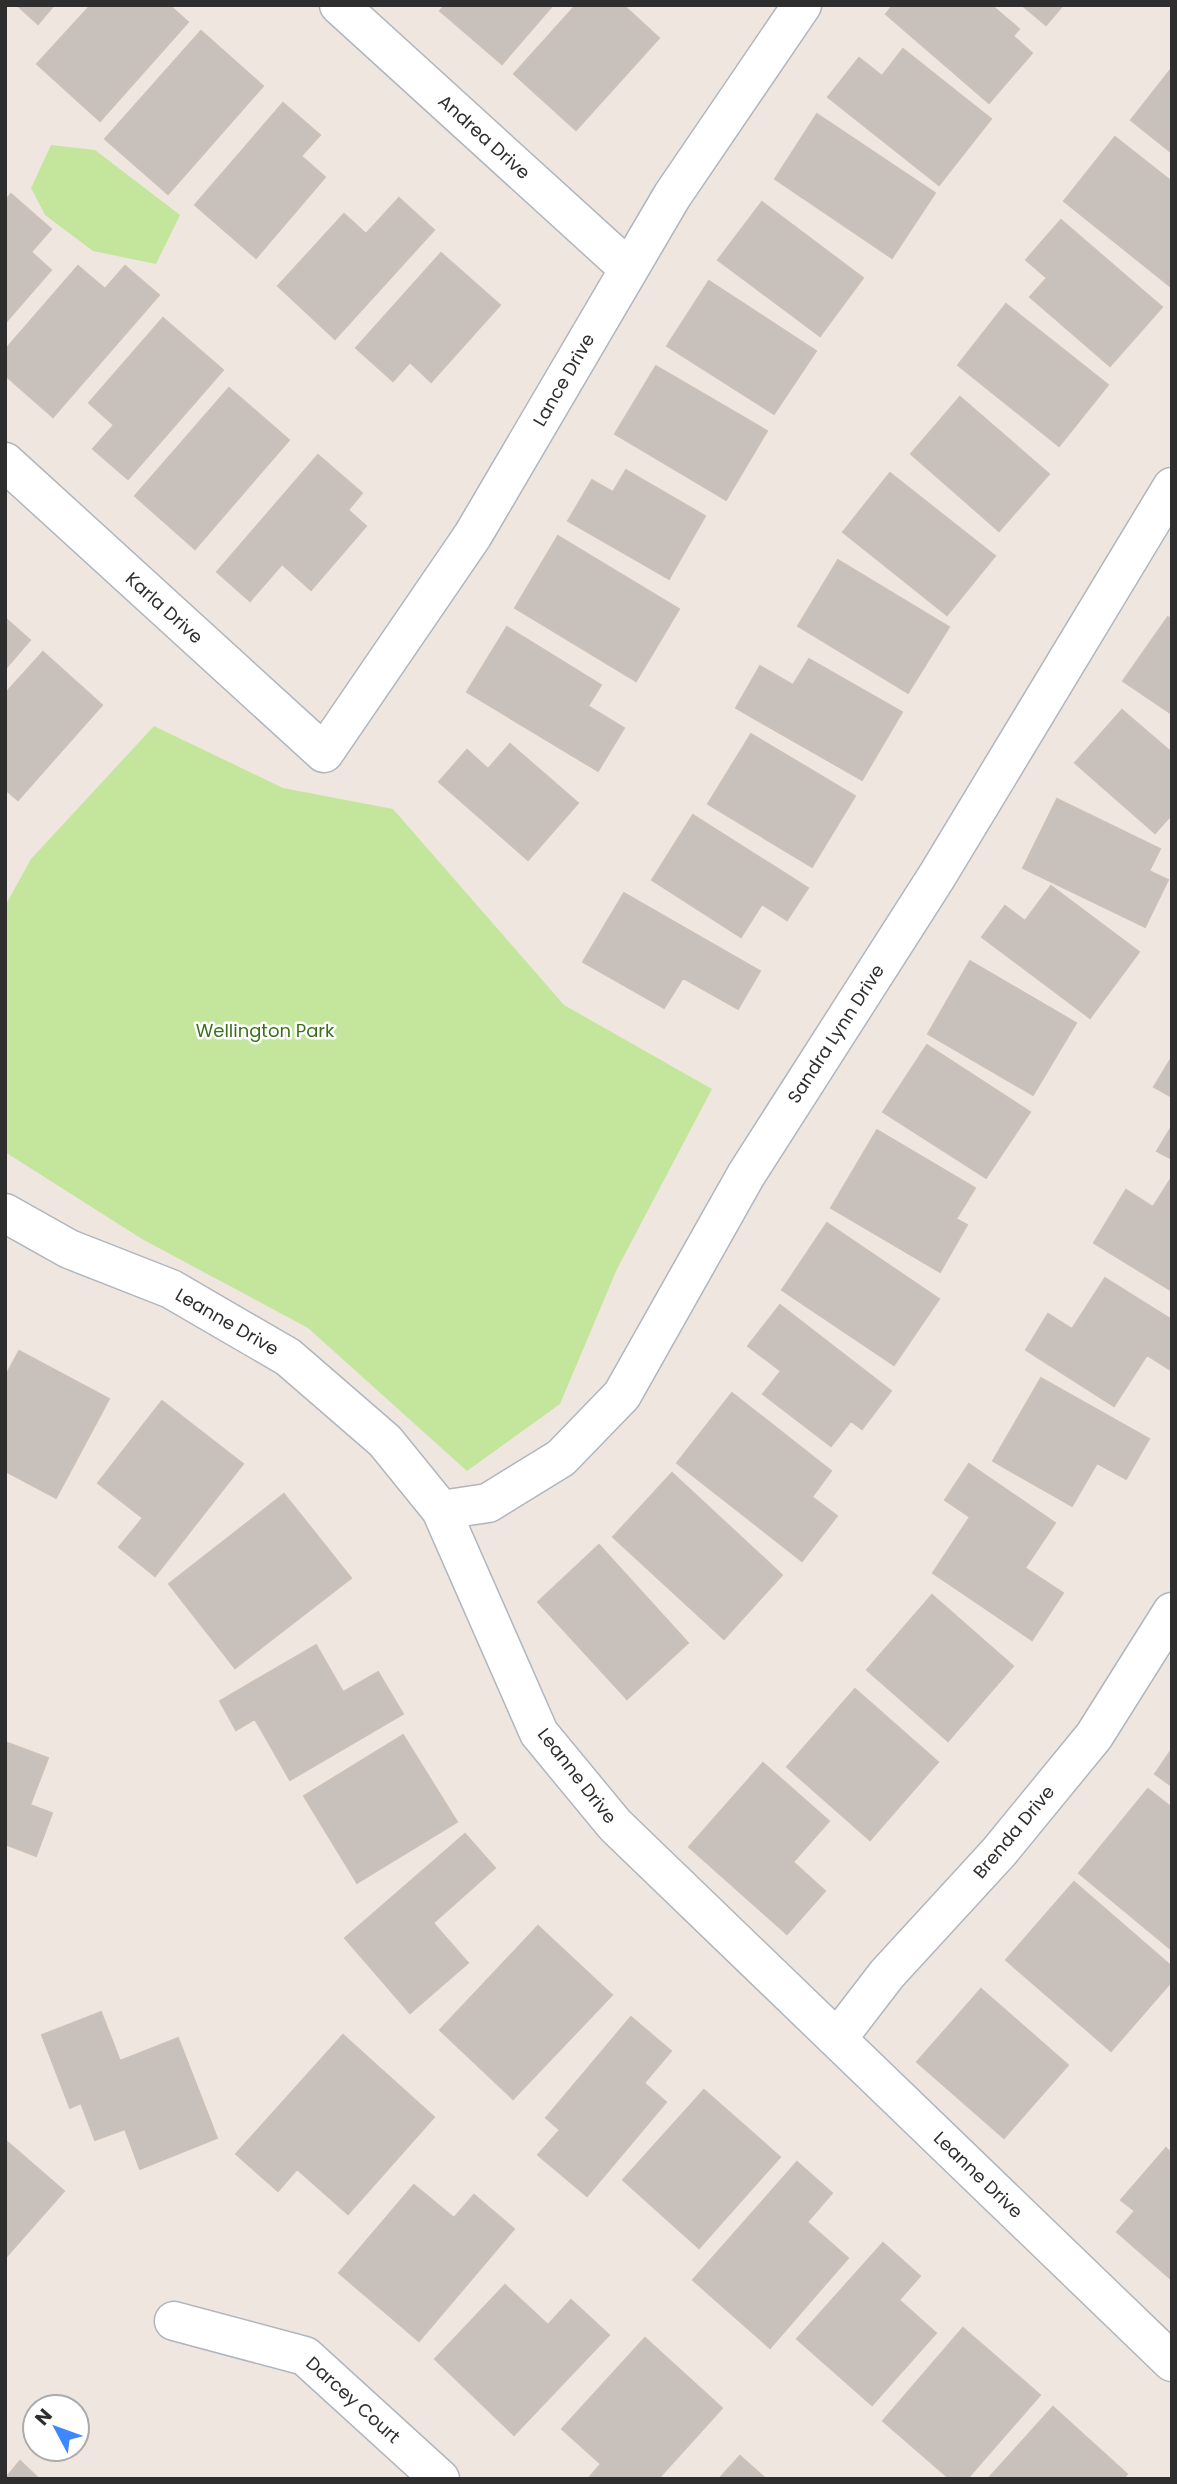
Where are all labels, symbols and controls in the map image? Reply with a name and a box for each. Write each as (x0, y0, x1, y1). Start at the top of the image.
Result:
street label: Andrea Drive (433, 89, 536, 185)
street label: Lance Drive (527, 329, 600, 431)
street label: Karla Drive (120, 566, 208, 649)
street label: Sandra Lynn Drive (781, 959, 890, 1108)
park label: Wellington Park (196, 1018, 335, 1043)
street label: Leanne Drive (171, 1282, 283, 1361)
street label: Leanne Drive (532, 1723, 623, 1829)
street label: Brenda Drive (967, 1780, 1060, 1884)
street label: Leanne Drive (928, 2126, 1028, 2224)
street label: Darcey Court (301, 2351, 406, 2449)
north arrow (21, 2393, 91, 2463)
text: N (29, 2403, 58, 2431)

